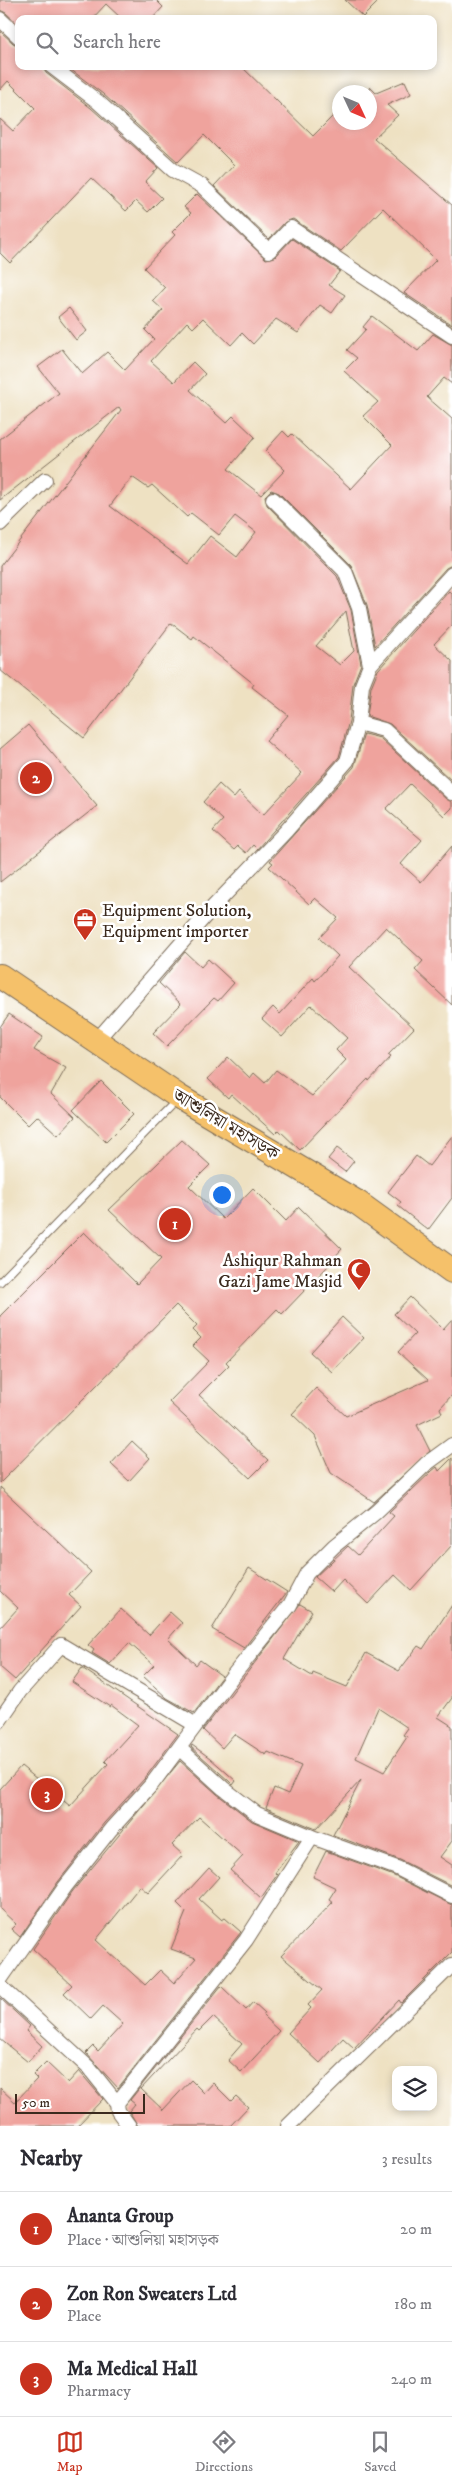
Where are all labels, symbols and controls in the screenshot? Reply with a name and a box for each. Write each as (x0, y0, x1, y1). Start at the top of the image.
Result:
search box (15, 15, 437, 70)
icon: search (33, 29, 61, 57)
text: Search here (73, 31, 161, 54)
north arrow (332, 85, 377, 130)
pin: 2 (20, 759, 52, 797)
place label: Equipment Solution, Equipment importer (102, 900, 252, 943)
office icon: Equipment Solution, Equipment importer (72, 907, 98, 941)
street label: আশুলিয়া মহাসড়ক (167, 1084, 284, 1166)
your location (209, 1182, 235, 1208)
pin: 1 (159, 1205, 191, 1243)
place label: Ashiqur Rahman Gazi Jame Masjid (218, 1250, 343, 1293)
mosque icon: Ashiqur Rahman Gazi Jame Masjid (346, 1257, 372, 1291)
pin: 3 (31, 1775, 63, 1813)
map controls (392, 2066, 437, 2111)
button: layers (392, 2066, 437, 2111)
scale bar (15, 2091, 145, 2114)
text: 50 m (22, 2094, 50, 2112)
text: Nearby (20, 2146, 82, 2172)
text: 3 results (382, 2149, 432, 2169)
text: Ananta Group (67, 2205, 173, 2228)
text: 1 (33, 2219, 39, 2239)
text: 20 m (400, 2219, 432, 2239)
text: Place · আশুলিয়া মহাসড়ক (67, 2230, 219, 2250)
text: Zon Ron Sweaters Ltd (67, 2283, 237, 2306)
text: 2 (32, 2294, 40, 2314)
text: 180 m (394, 2294, 432, 2314)
text: Place (67, 2306, 101, 2326)
text: Ma Medical Hall (67, 2358, 197, 2381)
text: 3 (33, 2369, 39, 2389)
text: 240 m (391, 2369, 432, 2389)
text: Pharmacy (67, 2381, 131, 2401)
tab: Map (56, 2428, 84, 2476)
tab: Directions (195, 2428, 253, 2476)
tab: Saved (364, 2428, 396, 2476)

